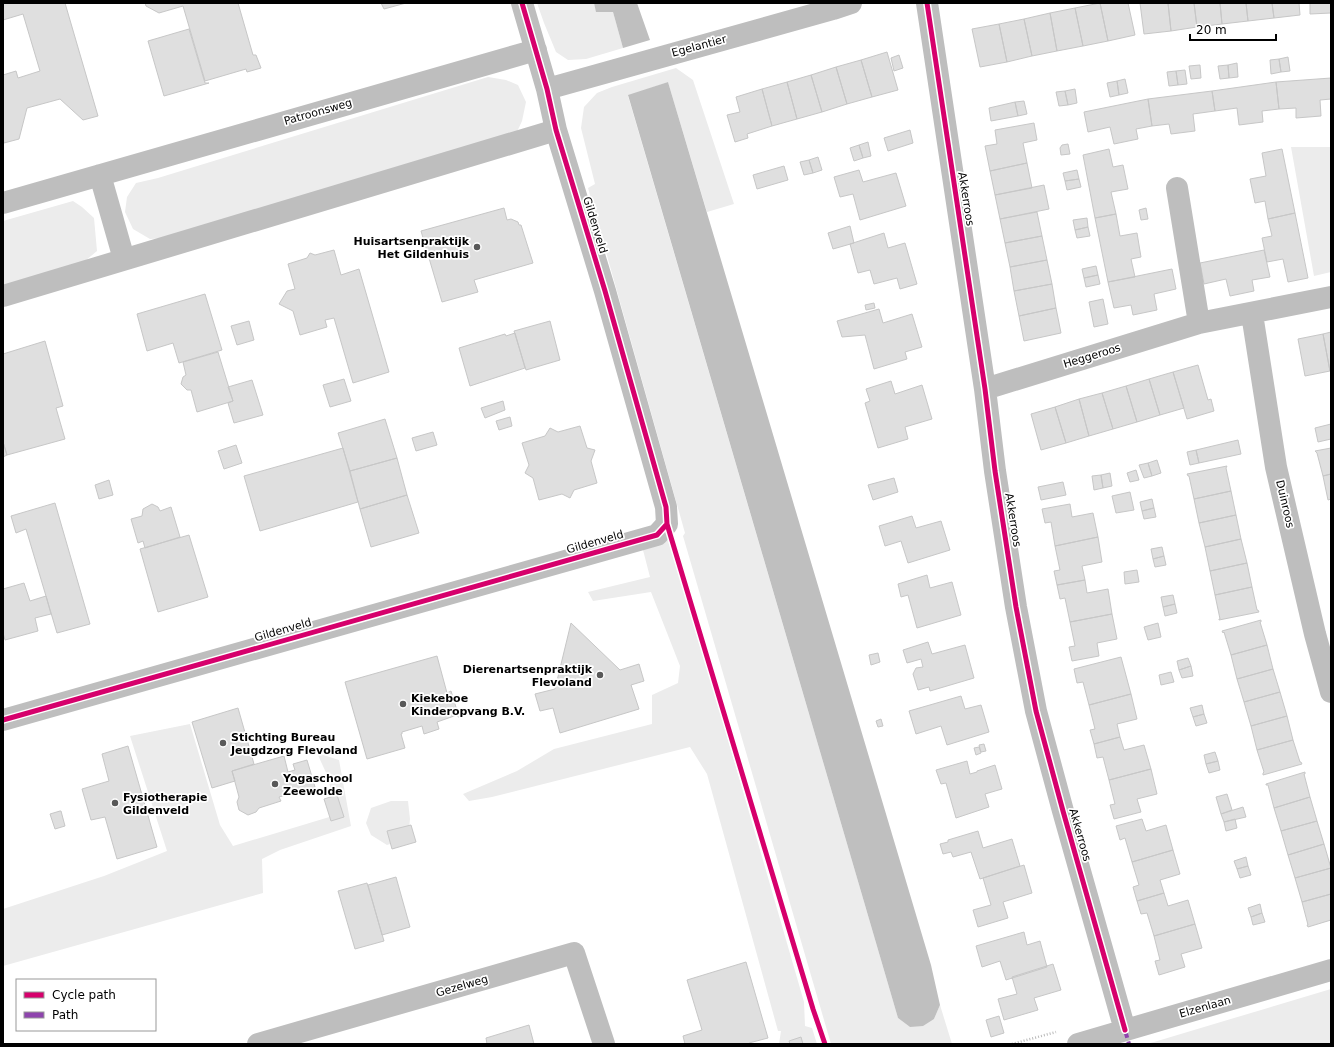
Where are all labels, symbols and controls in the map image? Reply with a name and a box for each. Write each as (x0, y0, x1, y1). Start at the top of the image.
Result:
scale bar (1190, 16, 1276, 42)
text: 20 m (1196, 23, 1227, 37)
street label: Egelantier (670, 32, 728, 60)
street label: Patroonsweg (282, 96, 354, 128)
street label: Akkerroos (955, 171, 977, 227)
street label: Gildenveld (580, 195, 610, 255)
place label: Huisartsenpraktijk Het Gildenhuis (354, 235, 470, 261)
marker: Huisartsenpraktijk Het Gildenhuis (472, 242, 482, 252)
street label: Heggeroos (1062, 341, 1122, 371)
street label: Duinroos (1273, 479, 1297, 530)
street label: Akkerroos (1002, 492, 1024, 548)
street label: Gildenveld (565, 528, 625, 556)
street label: Gildenveld (253, 616, 313, 644)
place label: Dierenartsenpraktijk Flevoland (463, 663, 593, 689)
marker: Dierenartsenpraktijk Flevoland (595, 670, 605, 680)
place label: Kiekeboe Kinderopvang B.V. (411, 692, 525, 718)
marker: Kiekeboe Kinderopvang B.V. (398, 699, 408, 709)
place label: Stichting Bureau Jeugdzorg Flevoland (230, 731, 358, 757)
marker: Stichting Bureau Jeugdzorg Flevoland (218, 738, 228, 748)
place label: Yogaschool Zeewolde (282, 772, 353, 798)
marker: Yogaschool Zeewolde (270, 779, 280, 789)
place label: Fysiotherapie Gildenveld (123, 791, 207, 817)
marker: Fysiotherapie Gildenveld (110, 798, 120, 808)
street label: Akkerroos (1066, 807, 1094, 863)
street label: Gezelweg (434, 972, 490, 1000)
legend (16, 979, 156, 1031)
text: Cycle path (52, 988, 116, 1002)
street label: Elzenlaan (1178, 993, 1232, 1021)
text: Path (52, 1008, 78, 1022)

